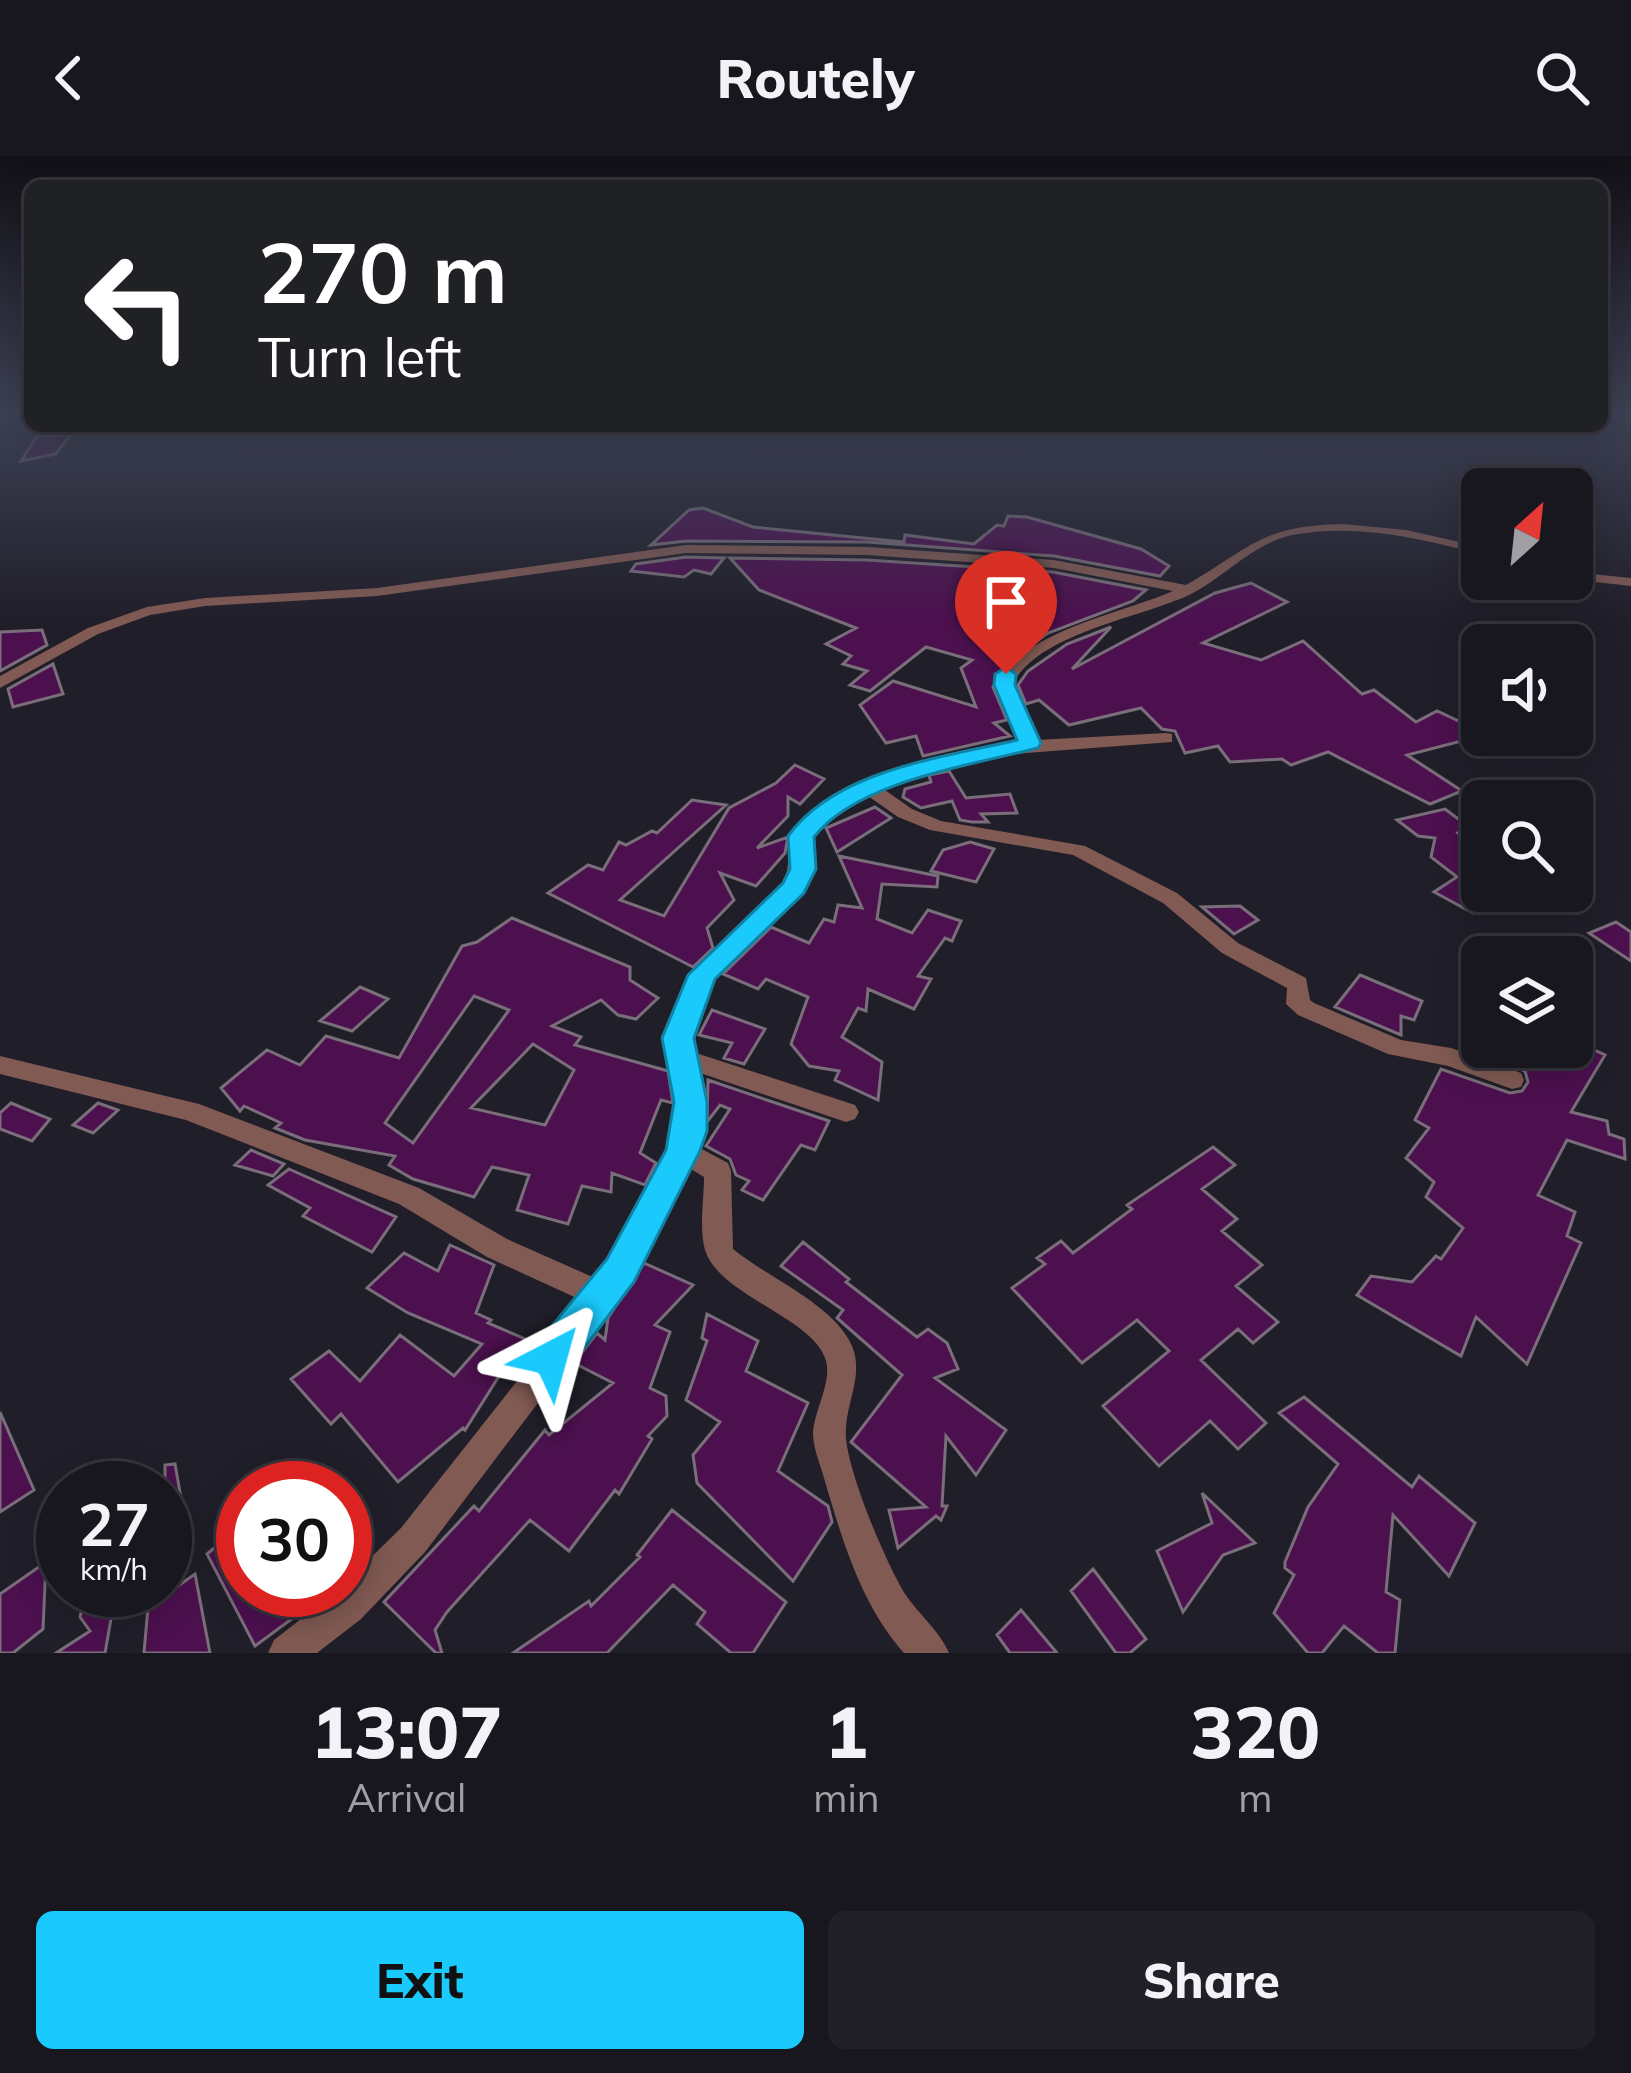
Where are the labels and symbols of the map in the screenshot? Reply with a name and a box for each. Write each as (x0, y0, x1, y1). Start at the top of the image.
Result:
north arrow (1461, 468, 1593, 600)
pin (955, 551, 1057, 674)
position arrow (488, 1295, 614, 1421)
speed limit sign: 30 (216, 1461, 372, 1617)

